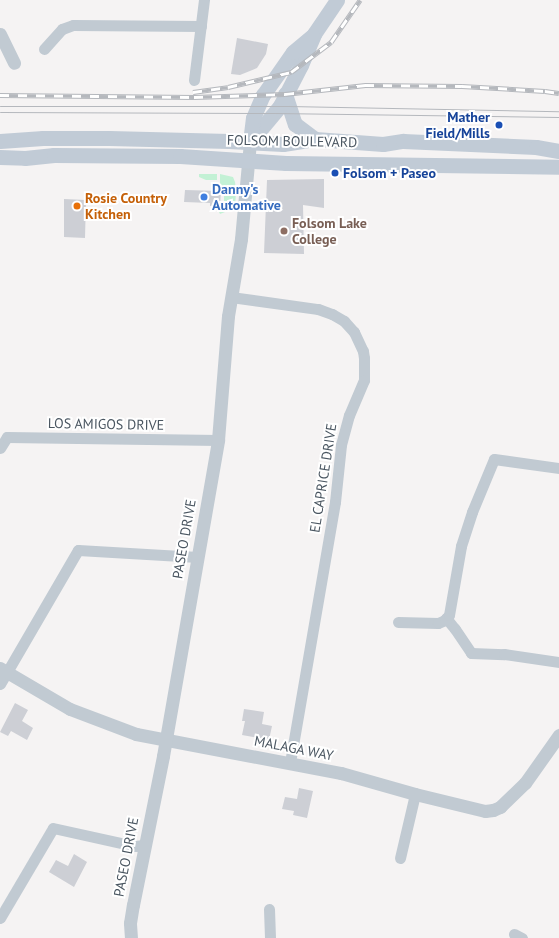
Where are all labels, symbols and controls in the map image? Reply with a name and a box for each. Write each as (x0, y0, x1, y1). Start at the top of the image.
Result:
place label: Mather Field/Mills (426, 109, 490, 142)
marker: Mather Field/Mills (493, 119, 505, 131)
street label: FOLSOM BOULEVARD (227, 131, 357, 151)
place label: Folsom + Paseo (343, 165, 436, 181)
marker: Folsom + Paseo (330, 168, 340, 178)
place label: Danny's Automative (212, 181, 281, 214)
place label: Rosie Country Kitchen (85, 190, 167, 222)
marker: Danny's Automative (199, 192, 209, 202)
marker: Rosie Country Kitchen (72, 201, 82, 211)
place label: Folsom Lake College (292, 215, 367, 248)
marker: Folsom Lake College (279, 226, 289, 236)
street label: LOS AMIGOS DRIVE (47, 415, 165, 433)
street label: EL CAPRICE DRIVE (306, 422, 340, 534)
street label: PASEO DRIVE (169, 498, 199, 580)
street label: MALAGA WAY (253, 732, 335, 764)
street label: PASEO DRIVE (110, 816, 142, 898)

